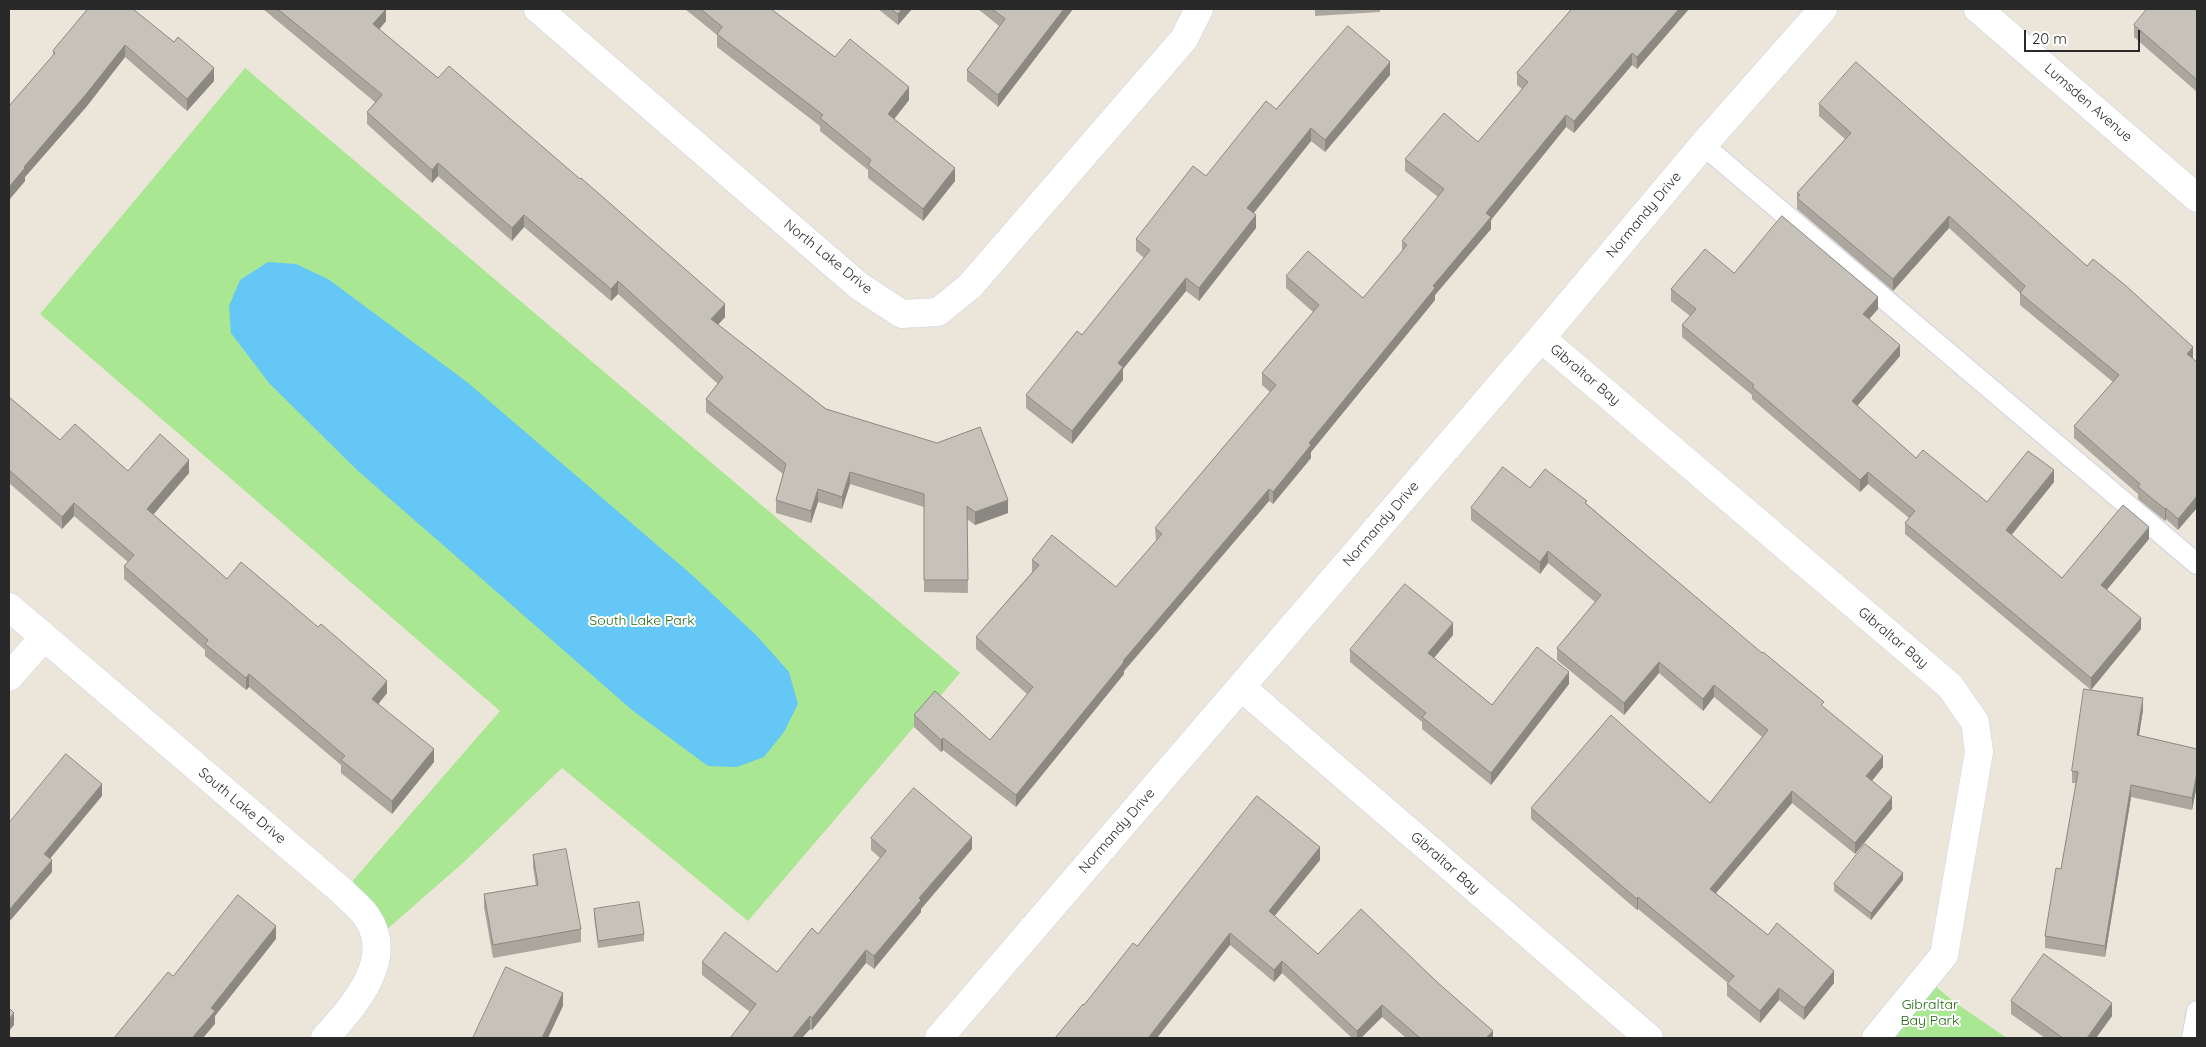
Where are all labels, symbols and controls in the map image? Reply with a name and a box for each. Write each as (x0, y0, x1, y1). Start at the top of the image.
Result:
scale bar (2026, 20, 2142, 52)
text: 20 m (2032, 29, 2067, 48)
street label: Lumsden Avenue (2041, 60, 2135, 146)
street label: Normandy Drive (1603, 168, 1685, 262)
street label: North Lake Drive (780, 216, 876, 298)
street label: Gibraltar Bay (1547, 341, 1623, 409)
street label: Normandy Drive (1339, 478, 1423, 570)
street label: Gibraltar Bay (1855, 604, 1931, 672)
park label: South Lake Park (589, 613, 695, 629)
street label: South Lake Drive (195, 764, 289, 848)
street label: Normandy Drive (1075, 785, 1159, 877)
street label: Gibraltar Bay (1407, 828, 1483, 898)
park label: Gibraltar Bay Park (1900, 997, 1960, 1030)

